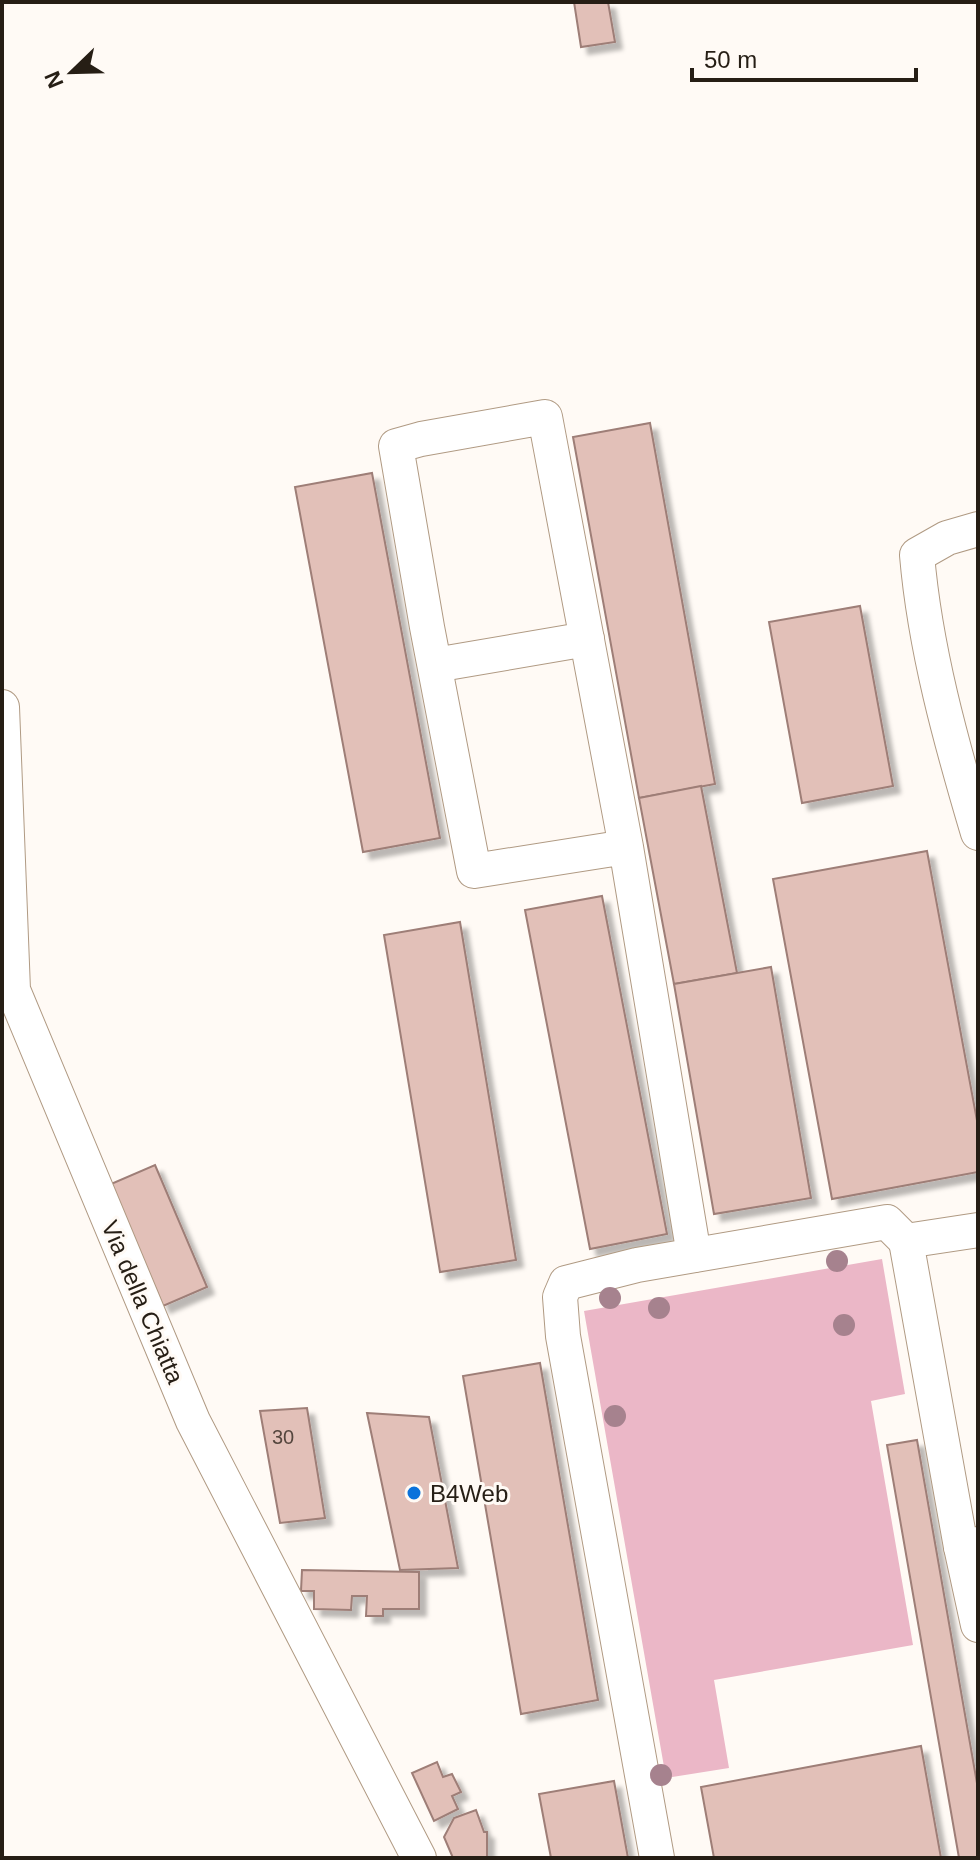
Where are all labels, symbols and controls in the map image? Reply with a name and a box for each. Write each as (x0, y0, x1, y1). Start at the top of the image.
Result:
north arrow (32, 32, 112, 112)
scale bar (692, 32, 916, 82)
text: 50 m (704, 46, 757, 73)
text: N (39, 67, 69, 92)
street label: Via della Chiatta (97, 1216, 190, 1388)
house number: 30 (272, 1426, 294, 1448)
place label: B4Web (430, 1480, 508, 1507)
marker: B4Web (405, 1484, 423, 1502)

